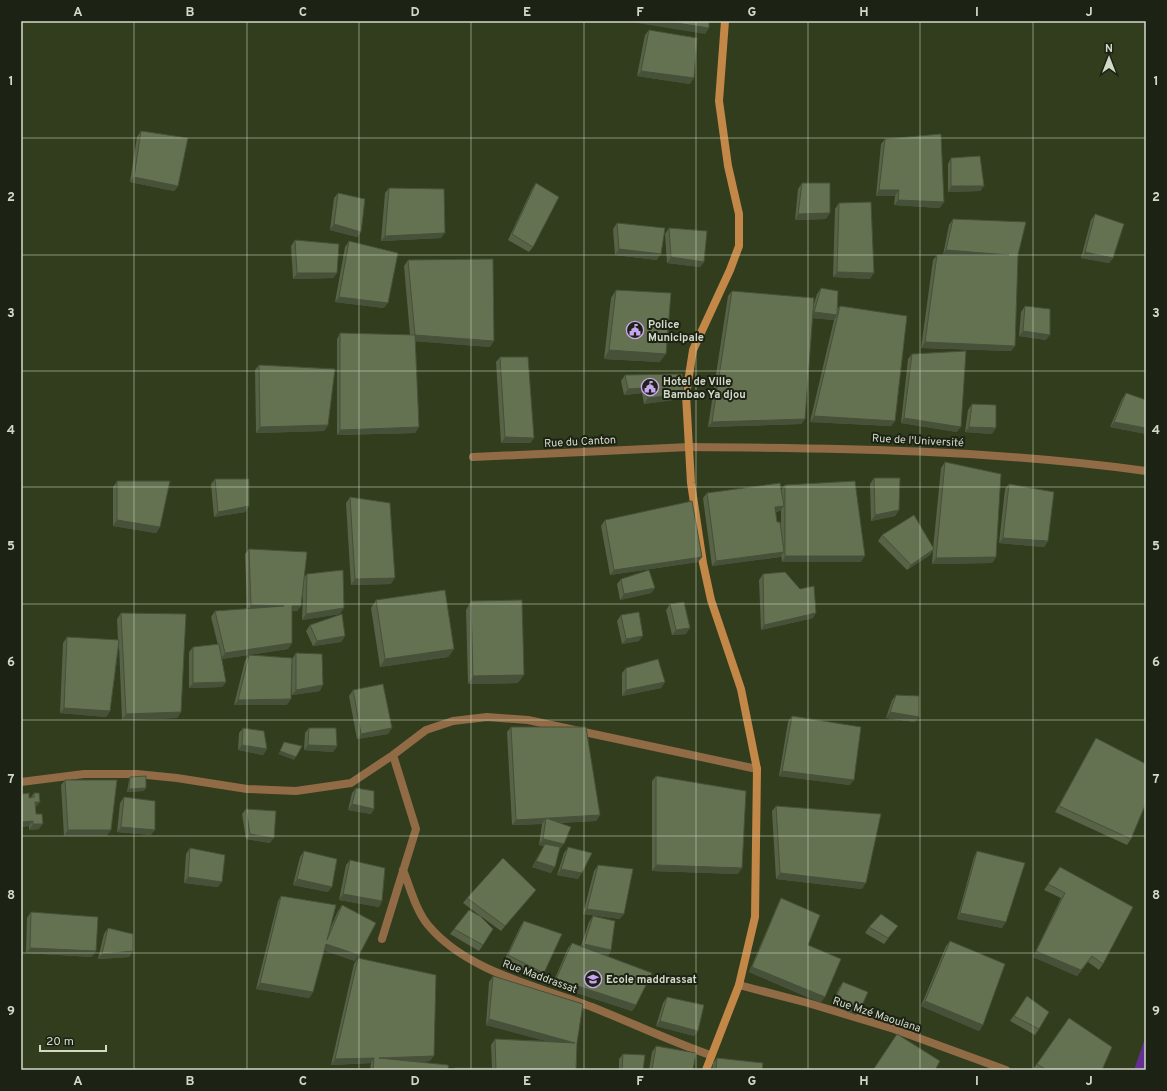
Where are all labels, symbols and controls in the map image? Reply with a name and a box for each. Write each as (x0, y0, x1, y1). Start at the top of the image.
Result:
text: A (73, 5, 83, 21)
text: B (186, 5, 195, 21)
text: C (299, 5, 307, 21)
text: D (410, 5, 420, 21)
text: E (523, 5, 531, 21)
text: F (636, 5, 644, 21)
text: G (748, 5, 757, 21)
text: H (859, 5, 869, 21)
text: I (975, 5, 979, 21)
text: J (1085, 5, 1093, 21)
north arrow (1089, 38, 1129, 78)
text: N (1105, 42, 1113, 56)
text: 1 (8, 74, 14, 90)
text: 1 (1153, 74, 1159, 90)
text: 2 (7, 190, 15, 206)
text: 2 (1152, 190, 1160, 206)
text: 3 (7, 306, 15, 322)
text: 3 (1152, 306, 1160, 322)
place label: Police Municipale (648, 318, 704, 345)
public building icon: Police Municipale (625, 320, 645, 340)
place label: Hotel de Ville Bambao Ya djou (663, 375, 746, 402)
public building icon: Hotel de Ville Bambao Ya djou (640, 377, 660, 397)
text: 4 (7, 423, 15, 439)
text: 4 (1152, 423, 1160, 439)
street label: Rue de l'Université (872, 432, 964, 450)
street label: Rue du Canton (544, 433, 616, 451)
text: 5 (7, 539, 15, 555)
text: 5 (1152, 539, 1160, 555)
text: 6 (7, 655, 15, 671)
text: 6 (1152, 655, 1160, 671)
text: 7 (8, 772, 15, 788)
text: 7 (1153, 772, 1160, 788)
text: 8 (7, 888, 15, 904)
text: 8 (1152, 888, 1160, 904)
street label: Rue Maddrassat (500, 957, 579, 997)
school or university icon: Ecole maddrassat (583, 969, 603, 989)
place label: Ecole maddrassat (606, 973, 697, 987)
street label: Rue Mzé Maoulana (831, 994, 923, 1036)
text: 9 (7, 1004, 15, 1020)
text: 9 (1152, 1004, 1160, 1020)
scale bar (40, 1027, 106, 1053)
text: 20 m (46, 1034, 74, 1050)
text: A (73, 1074, 83, 1090)
text: B (186, 1074, 195, 1090)
text: C (299, 1074, 307, 1090)
text: D (410, 1074, 420, 1090)
text: E (523, 1074, 531, 1090)
text: F (636, 1074, 644, 1090)
text: G (748, 1074, 757, 1090)
text: H (859, 1074, 869, 1090)
text: I (975, 1074, 979, 1090)
text: J (1085, 1074, 1093, 1090)

